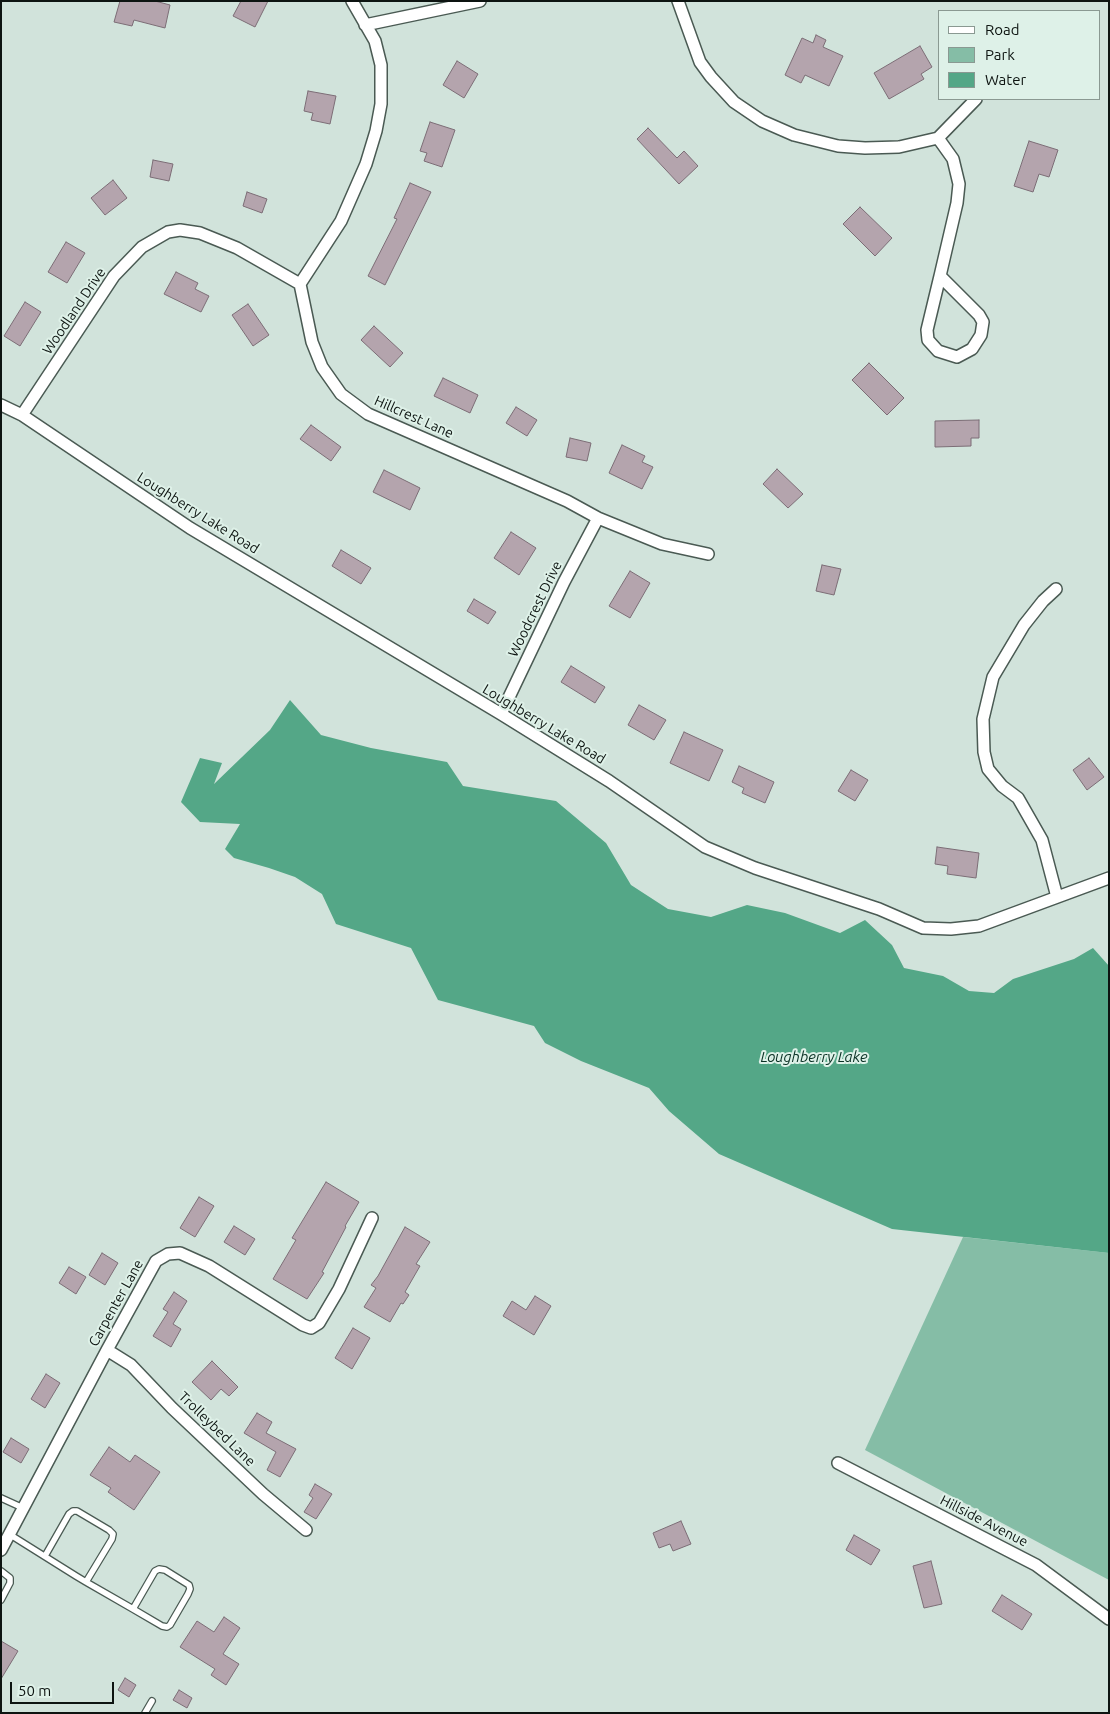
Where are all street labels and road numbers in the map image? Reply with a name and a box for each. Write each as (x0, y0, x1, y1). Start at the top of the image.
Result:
street label: Woodland Drive (39, 265, 109, 357)
street label: Hillcrest Lane (372, 392, 456, 442)
street label: Loughberry Lake Road (134, 469, 262, 557)
street label: Woodcrest Drive (504, 558, 566, 660)
street label: Loughberry Lake Road (479, 681, 609, 767)
street label: Carpenter Lane (85, 1257, 147, 1349)
street label: Trolleybed Lane (175, 1388, 259, 1470)
street label: Hillside Avenue (937, 1492, 1031, 1550)

